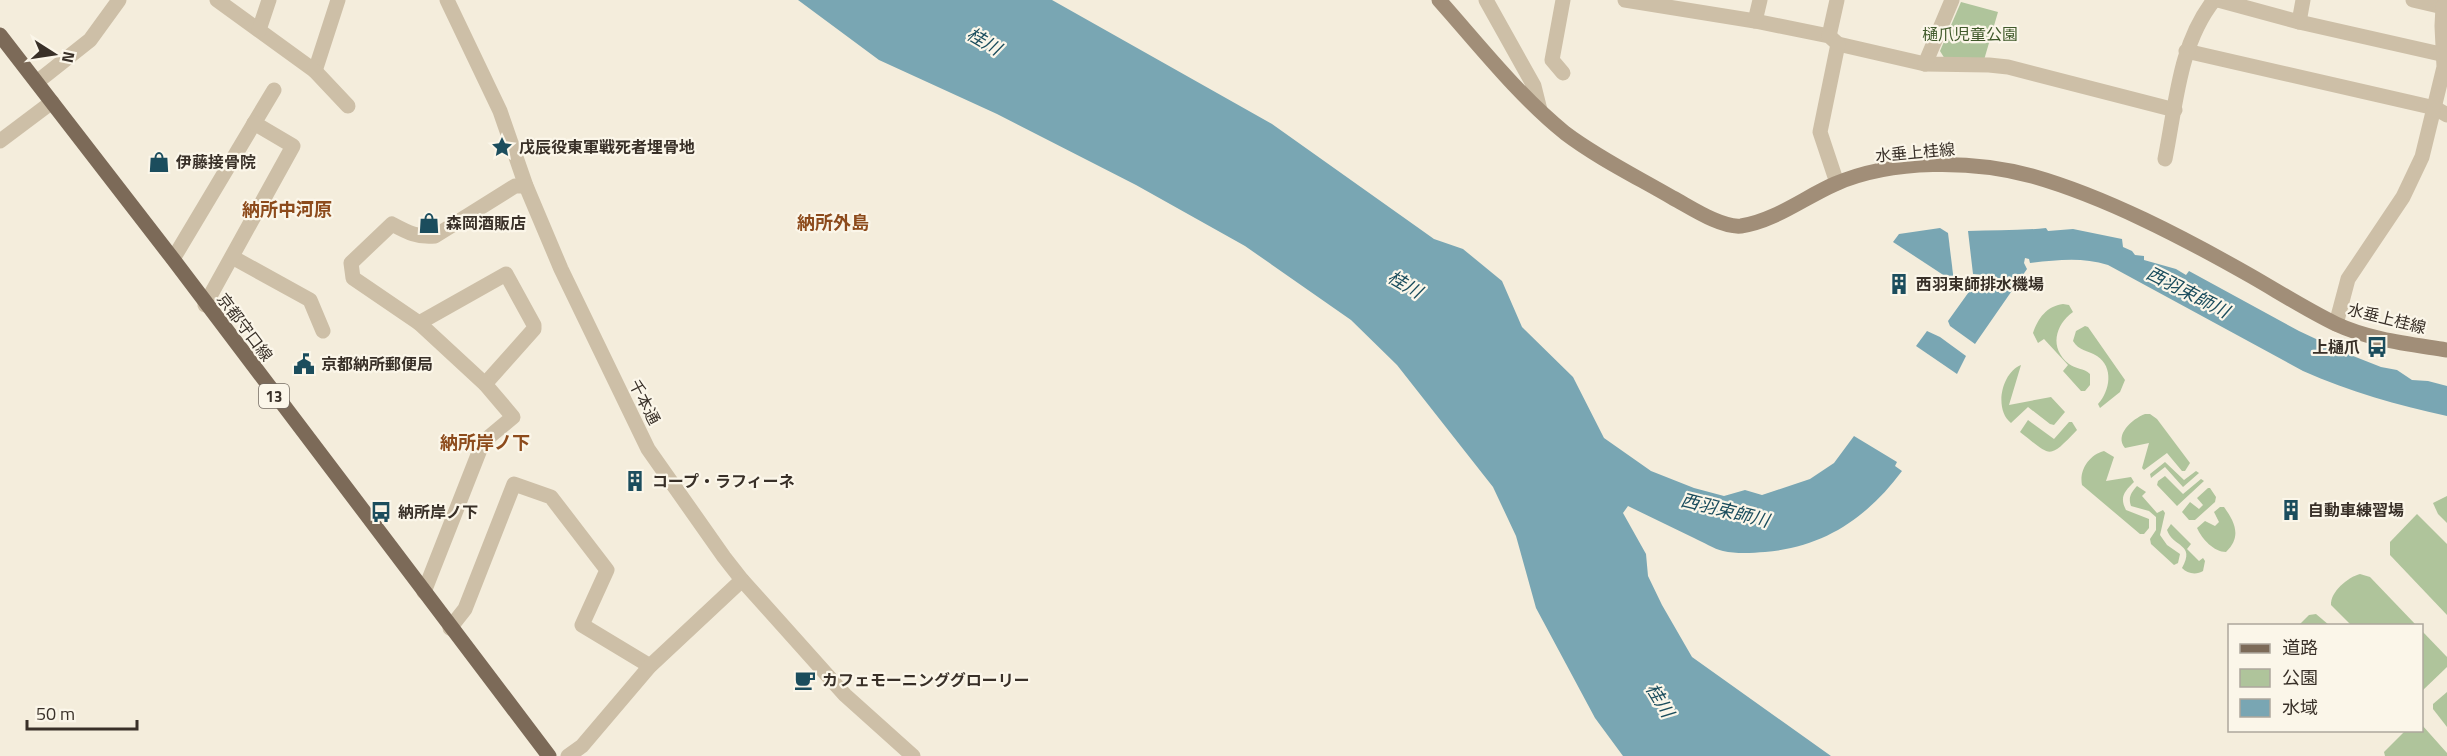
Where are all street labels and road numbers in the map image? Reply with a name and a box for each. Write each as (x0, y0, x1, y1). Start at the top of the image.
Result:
street label: 水垂上桂線 (1874, 137, 1956, 167)
street label: 京都守口線 (211, 288, 279, 366)
street label: 水垂上桂線 (2345, 297, 2429, 339)
street label: 千本通 (623, 375, 667, 429)
road number: 13 (259, 384, 289, 408)

